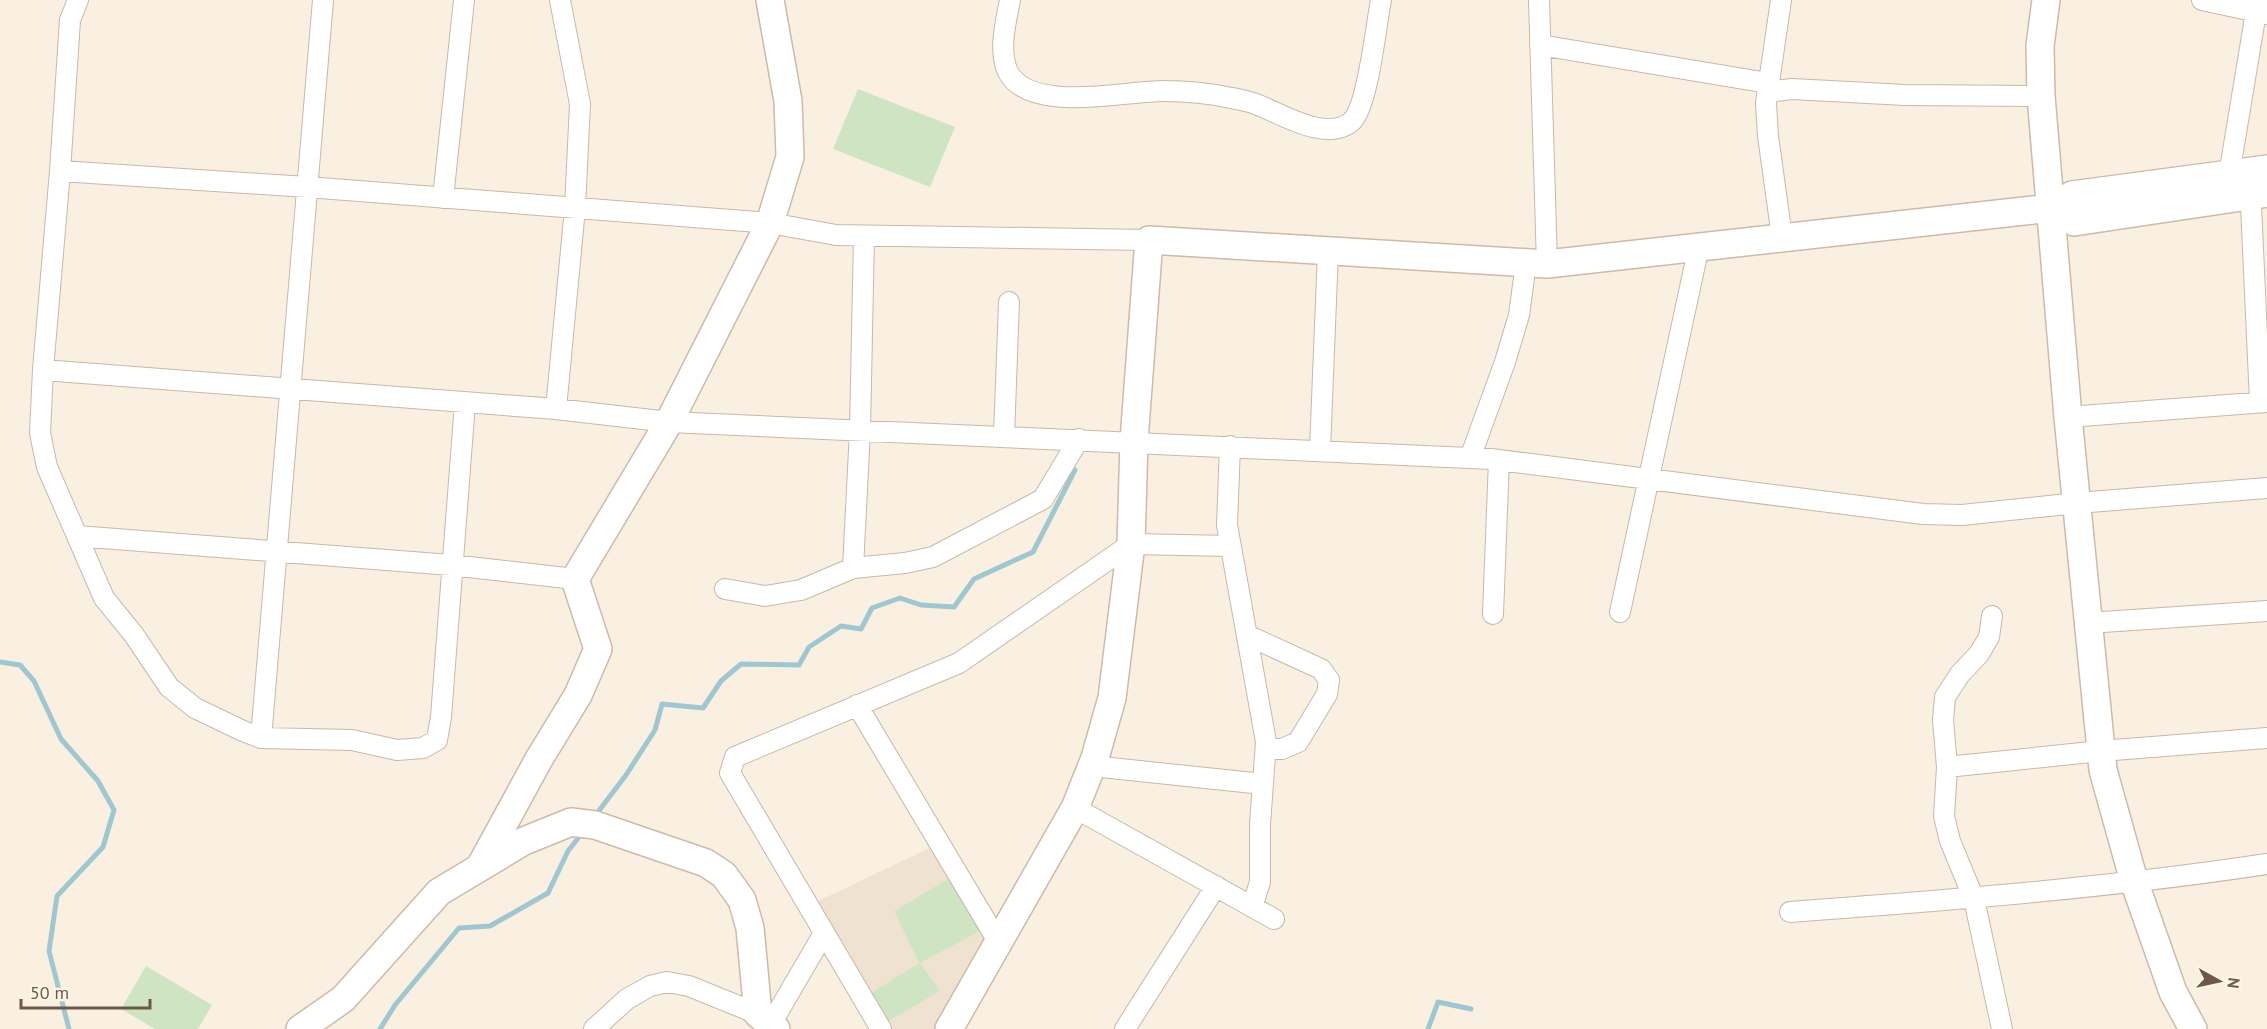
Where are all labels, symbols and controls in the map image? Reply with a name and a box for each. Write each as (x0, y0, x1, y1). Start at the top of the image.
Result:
north arrow (2189, 951, 2249, 1011)
scale bar (21, 972, 150, 1010)
text: N (2223, 976, 2244, 990)
text: 50 m (30, 981, 69, 1004)

